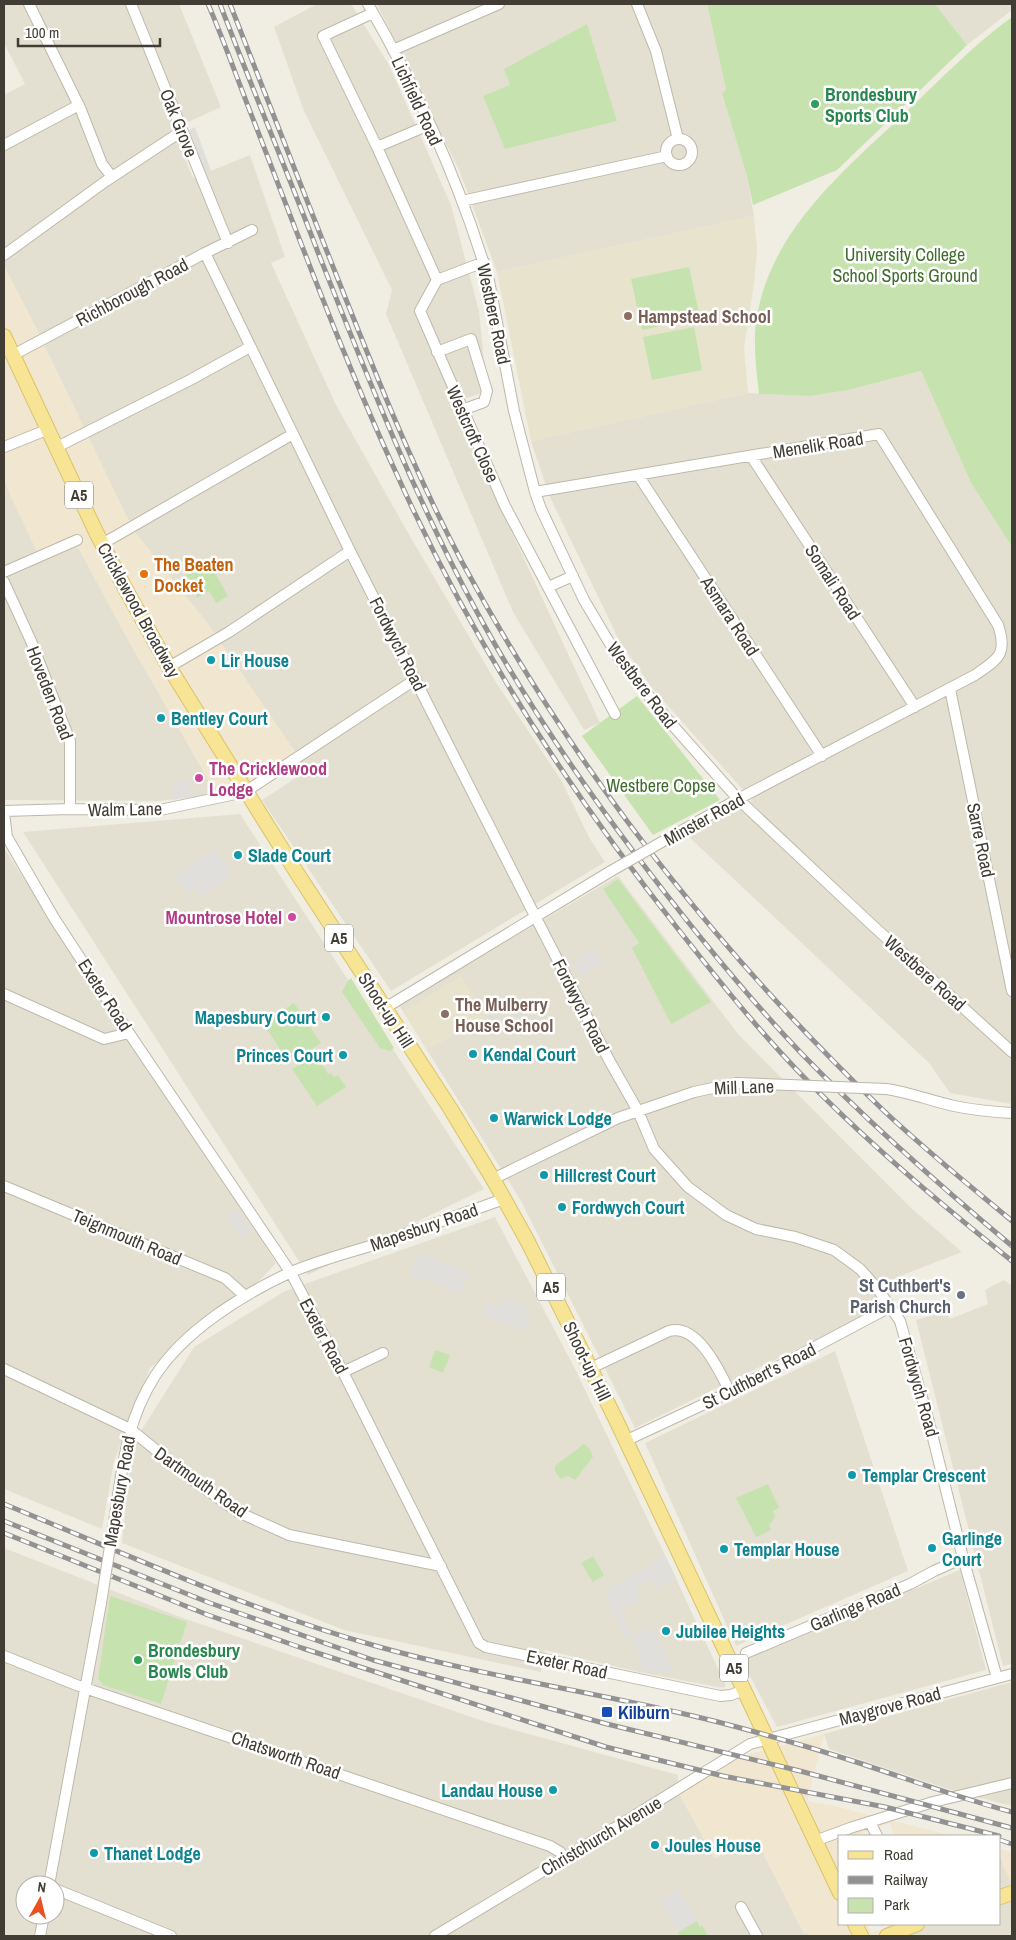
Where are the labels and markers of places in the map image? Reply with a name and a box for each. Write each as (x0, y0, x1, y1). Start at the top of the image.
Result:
place label: Brondesbury Sports Club (825, 82, 918, 128)
marker: Brondesbury Sports Club (809, 98, 821, 110)
place label: Hampstead School (638, 304, 771, 329)
marker: Hampstead School (622, 310, 634, 322)
place label: The Beaten Docket (154, 552, 234, 598)
marker: The Beaten Docket (138, 568, 150, 580)
place label: Lir House (221, 648, 289, 673)
marker: Lir House (205, 654, 217, 666)
place label: Bentley Court (171, 706, 268, 731)
marker: Bentley Court (155, 712, 167, 724)
place label: The Cricklewood Lodge (209, 756, 327, 802)
marker: The Cricklewood Lodge (193, 772, 205, 784)
place label: Slade Court (248, 843, 331, 868)
marker: Slade Court (232, 849, 244, 861)
place label: Mountrose Hotel (166, 905, 282, 930)
marker: Mountrose Hotel (286, 911, 298, 923)
place label: The Mulberry House School (455, 992, 553, 1038)
place label: Mapesbury Court (195, 1005, 316, 1030)
marker: The Mulberry House School (439, 1008, 451, 1020)
marker: Mapesbury Court (320, 1011, 332, 1023)
place label: Kendal Court (483, 1042, 576, 1067)
place label: Princes Court (236, 1043, 333, 1068)
marker: Kendal Court (467, 1048, 479, 1060)
marker: Princes Court (337, 1049, 349, 1061)
place label: Warwick Lodge (504, 1106, 612, 1131)
marker: Warwick Lodge (488, 1112, 500, 1124)
place label: Hillcrest Court (554, 1163, 656, 1188)
marker: Hillcrest Court (538, 1169, 550, 1181)
place label: Fordwych Court (572, 1195, 685, 1220)
marker: Fordwych Court (556, 1201, 568, 1213)
place label: St Cuthbert's Parish Church (850, 1273, 951, 1319)
marker: St Cuthbert's Parish Church (955, 1289, 967, 1301)
place label: Templar Crescent (862, 1463, 986, 1488)
marker: Templar Crescent (846, 1469, 858, 1481)
place label: Garlinge Court (942, 1526, 1002, 1572)
place label: Templar House (734, 1537, 840, 1562)
marker: Garlinge Court (926, 1542, 938, 1554)
marker: Templar House (718, 1543, 730, 1555)
place label: Jubilee Heights (676, 1619, 785, 1644)
marker: Jubilee Heights (660, 1625, 672, 1637)
place label: Brondesbury Bowls Club (148, 1638, 241, 1684)
marker: Brondesbury Bowls Club (132, 1654, 144, 1666)
place label: Kilburn (618, 1700, 670, 1725)
marker: Kilburn (600, 1705, 614, 1719)
place label: Landau House (441, 1778, 543, 1803)
marker: Landau House (547, 1784, 559, 1796)
place label: Joules House (665, 1833, 761, 1858)
marker: Joules House (649, 1839, 661, 1851)
place label: Thanet Lodge (104, 1841, 201, 1866)
marker: Thanet Lodge (88, 1847, 100, 1859)

